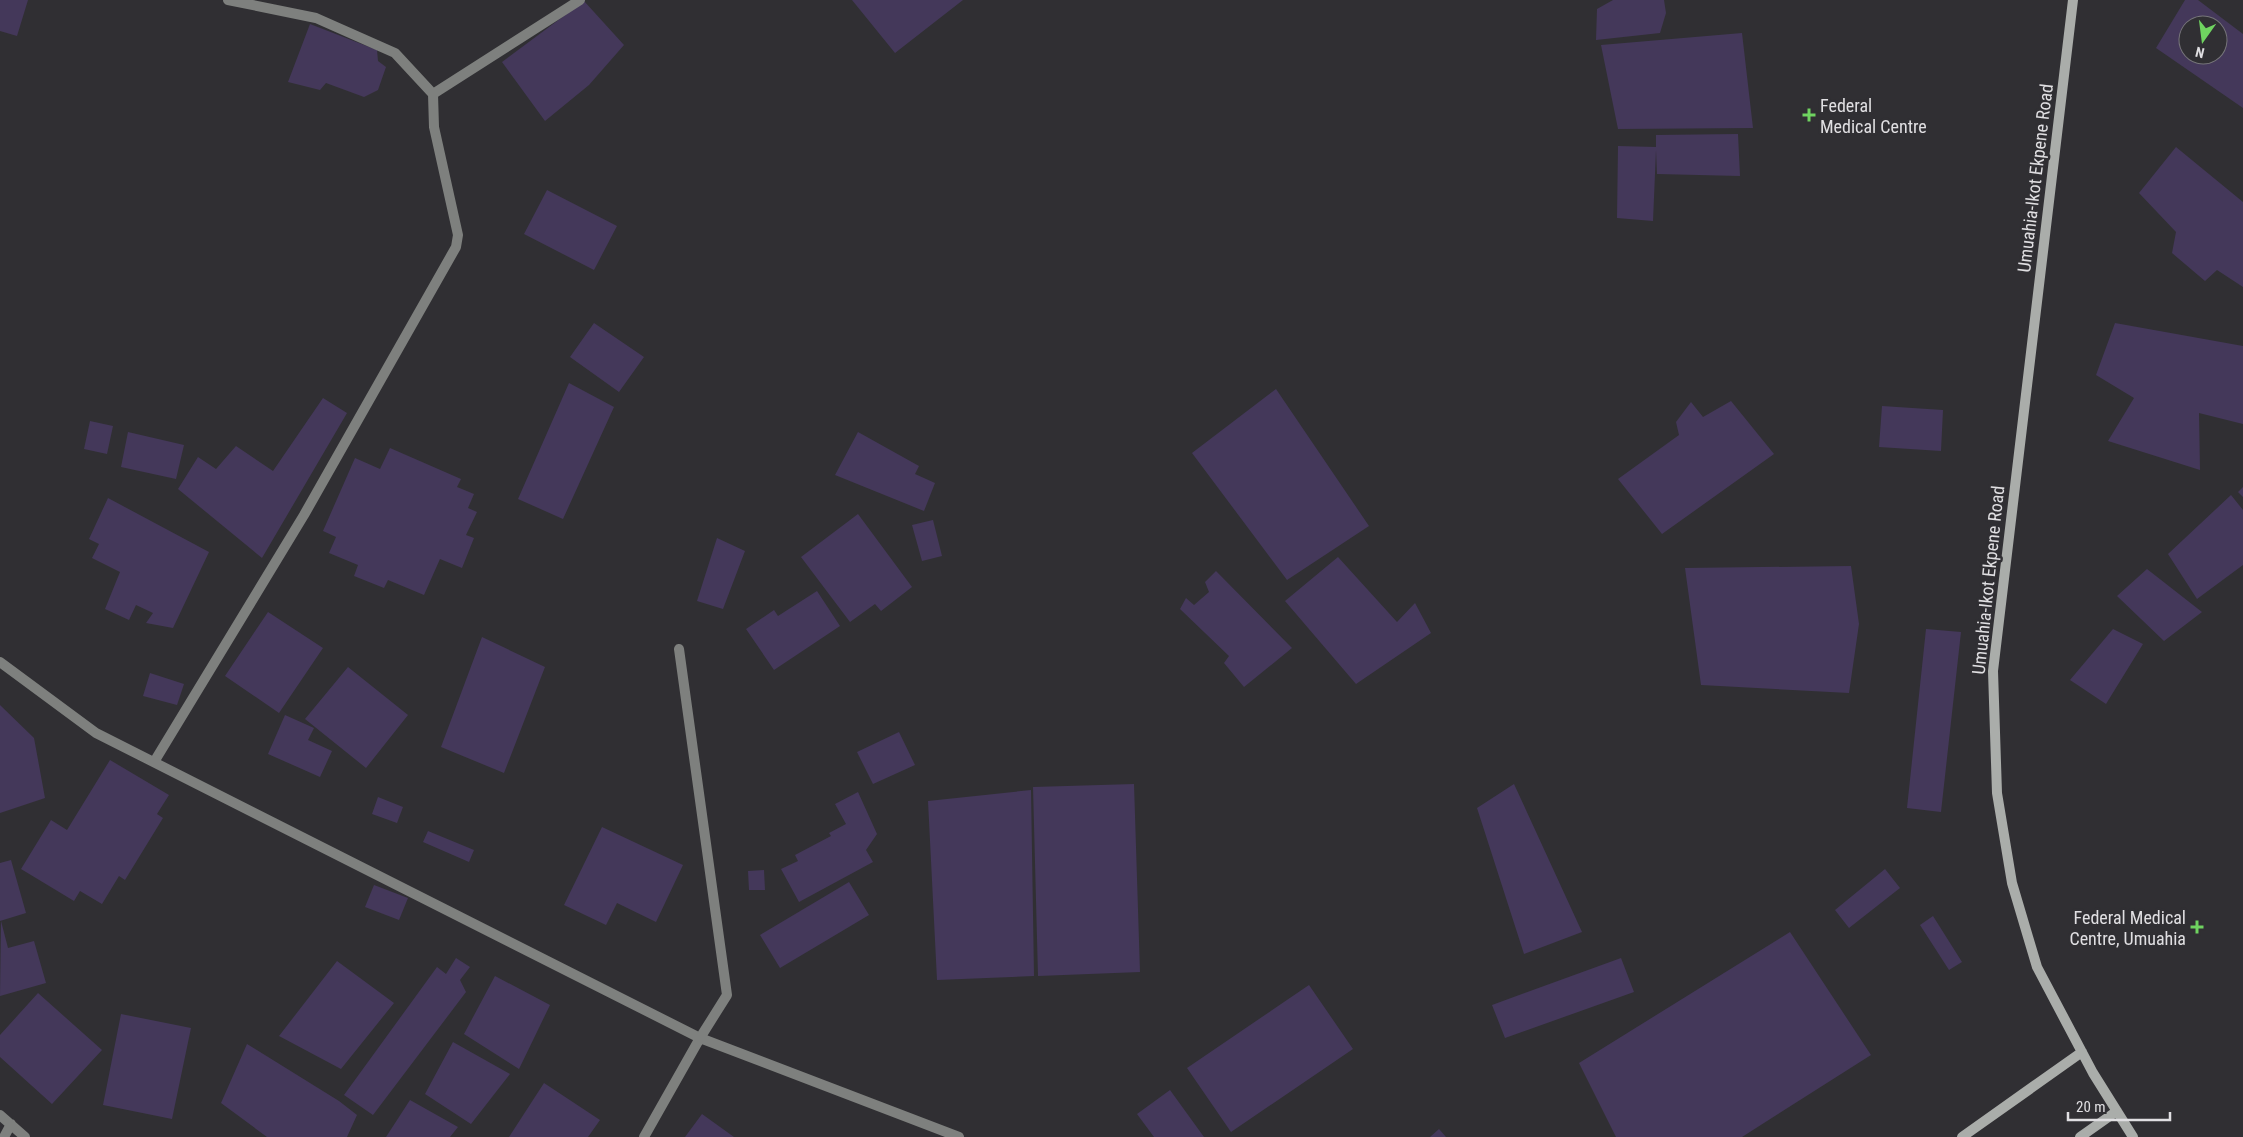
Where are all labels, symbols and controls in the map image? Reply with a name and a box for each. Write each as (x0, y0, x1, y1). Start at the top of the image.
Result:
north arrow (2178, 15, 2228, 65)
text: N (2194, 44, 2206, 61)
street label: Umuahia-Ikot Ekpene Road (2013, 83, 2057, 273)
place label: Federal Medical Centre (1820, 95, 1927, 137)
marker: Federal Medical Centre (1802, 108, 1816, 122)
street label: Umuahia-Ikot Ekpene Road (1968, 485, 2008, 675)
place label: Federal Medical Centre, Umuahia (2069, 907, 2186, 949)
marker: Federal Medical Centre, Umuahia (2190, 920, 2204, 934)
scale bar (2068, 1090, 2170, 1122)
text: 20 m (2076, 1098, 2106, 1116)

